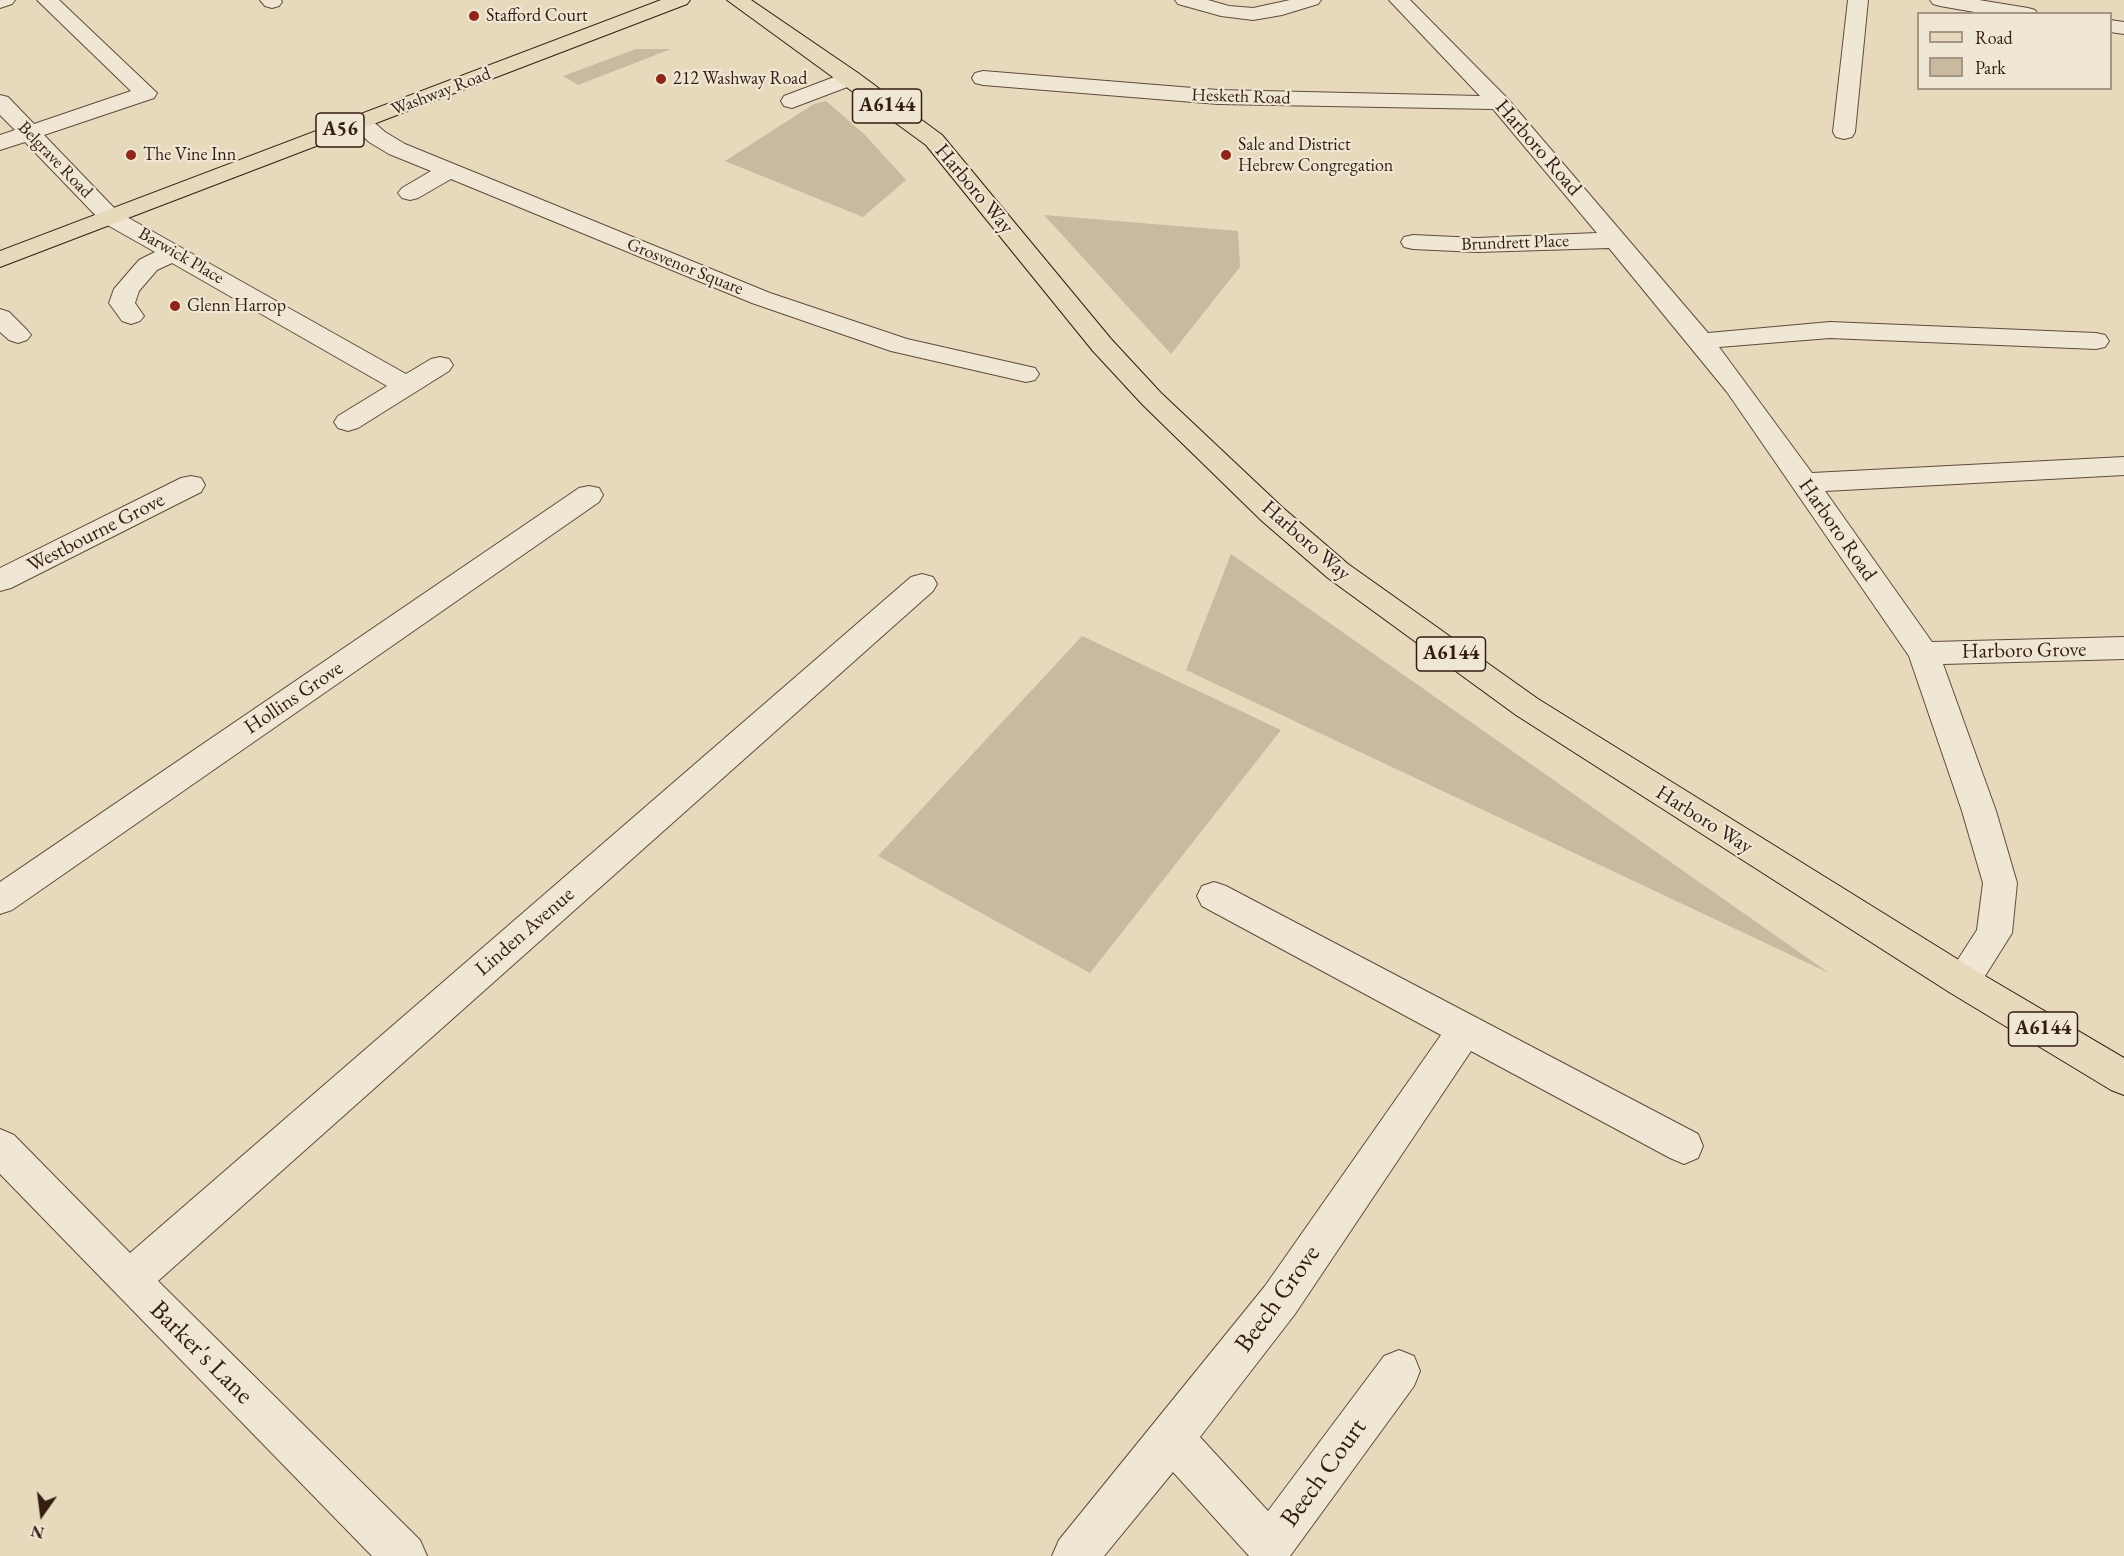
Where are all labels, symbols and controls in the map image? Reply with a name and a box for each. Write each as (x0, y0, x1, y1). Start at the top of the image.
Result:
place label: Stafford Court (486, 5, 588, 27)
marker: Stafford Court (467, 9, 481, 23)
legend (1917, 12, 2112, 90)
text: Road (1975, 26, 2013, 49)
text: Park (1975, 56, 2006, 79)
street label: Washway Road (388, 63, 494, 121)
place label: 212 Washway Road (673, 68, 807, 90)
marker: 212 Washway Road (654, 72, 668, 86)
street label: Hesketh Road (1191, 84, 1291, 110)
road number: A6144 (852, 89, 922, 123)
street label: Harboro Road (1489, 95, 1587, 201)
road number: A56 (316, 113, 364, 147)
street label: Belgrave Road (13, 117, 97, 203)
place label: Sale and District Hebrew Congregation (1238, 134, 1393, 176)
street label: Harboro Way (929, 139, 1019, 239)
place label: The Vine Inn (143, 144, 236, 166)
marker: The Vine Inn (124, 148, 138, 162)
marker: Sale and District Hebrew Congregation (1219, 148, 1233, 162)
street label: Barwick Place (134, 223, 228, 289)
street label: Brundrett Place (1461, 230, 1569, 256)
street label: Grosvenor Square (624, 234, 746, 300)
place label: Glenn Harrop (187, 295, 286, 317)
marker: Glenn Harrop (168, 299, 182, 313)
street label: Harboro Road (1793, 474, 1881, 586)
street label: Westbourne Grove (23, 488, 169, 578)
street label: Harboro Way (1256, 495, 1356, 587)
road number: A6144 (1416, 637, 1486, 671)
street label: Harboro Grove (1962, 637, 2086, 665)
street label: Hollins Grove (240, 656, 348, 740)
street label: Harboro Way (1651, 780, 1757, 860)
street label: Linden Avenue (470, 882, 580, 982)
road number: A6144 (2008, 1012, 2078, 1046)
street label: Beech Grove (1229, 1239, 1327, 1359)
street label: Barker's Lane (143, 1295, 259, 1411)
street label: Beech Court (1274, 1413, 1374, 1533)
north arrow (12, 1484, 72, 1544)
text: N (29, 1520, 46, 1544)

